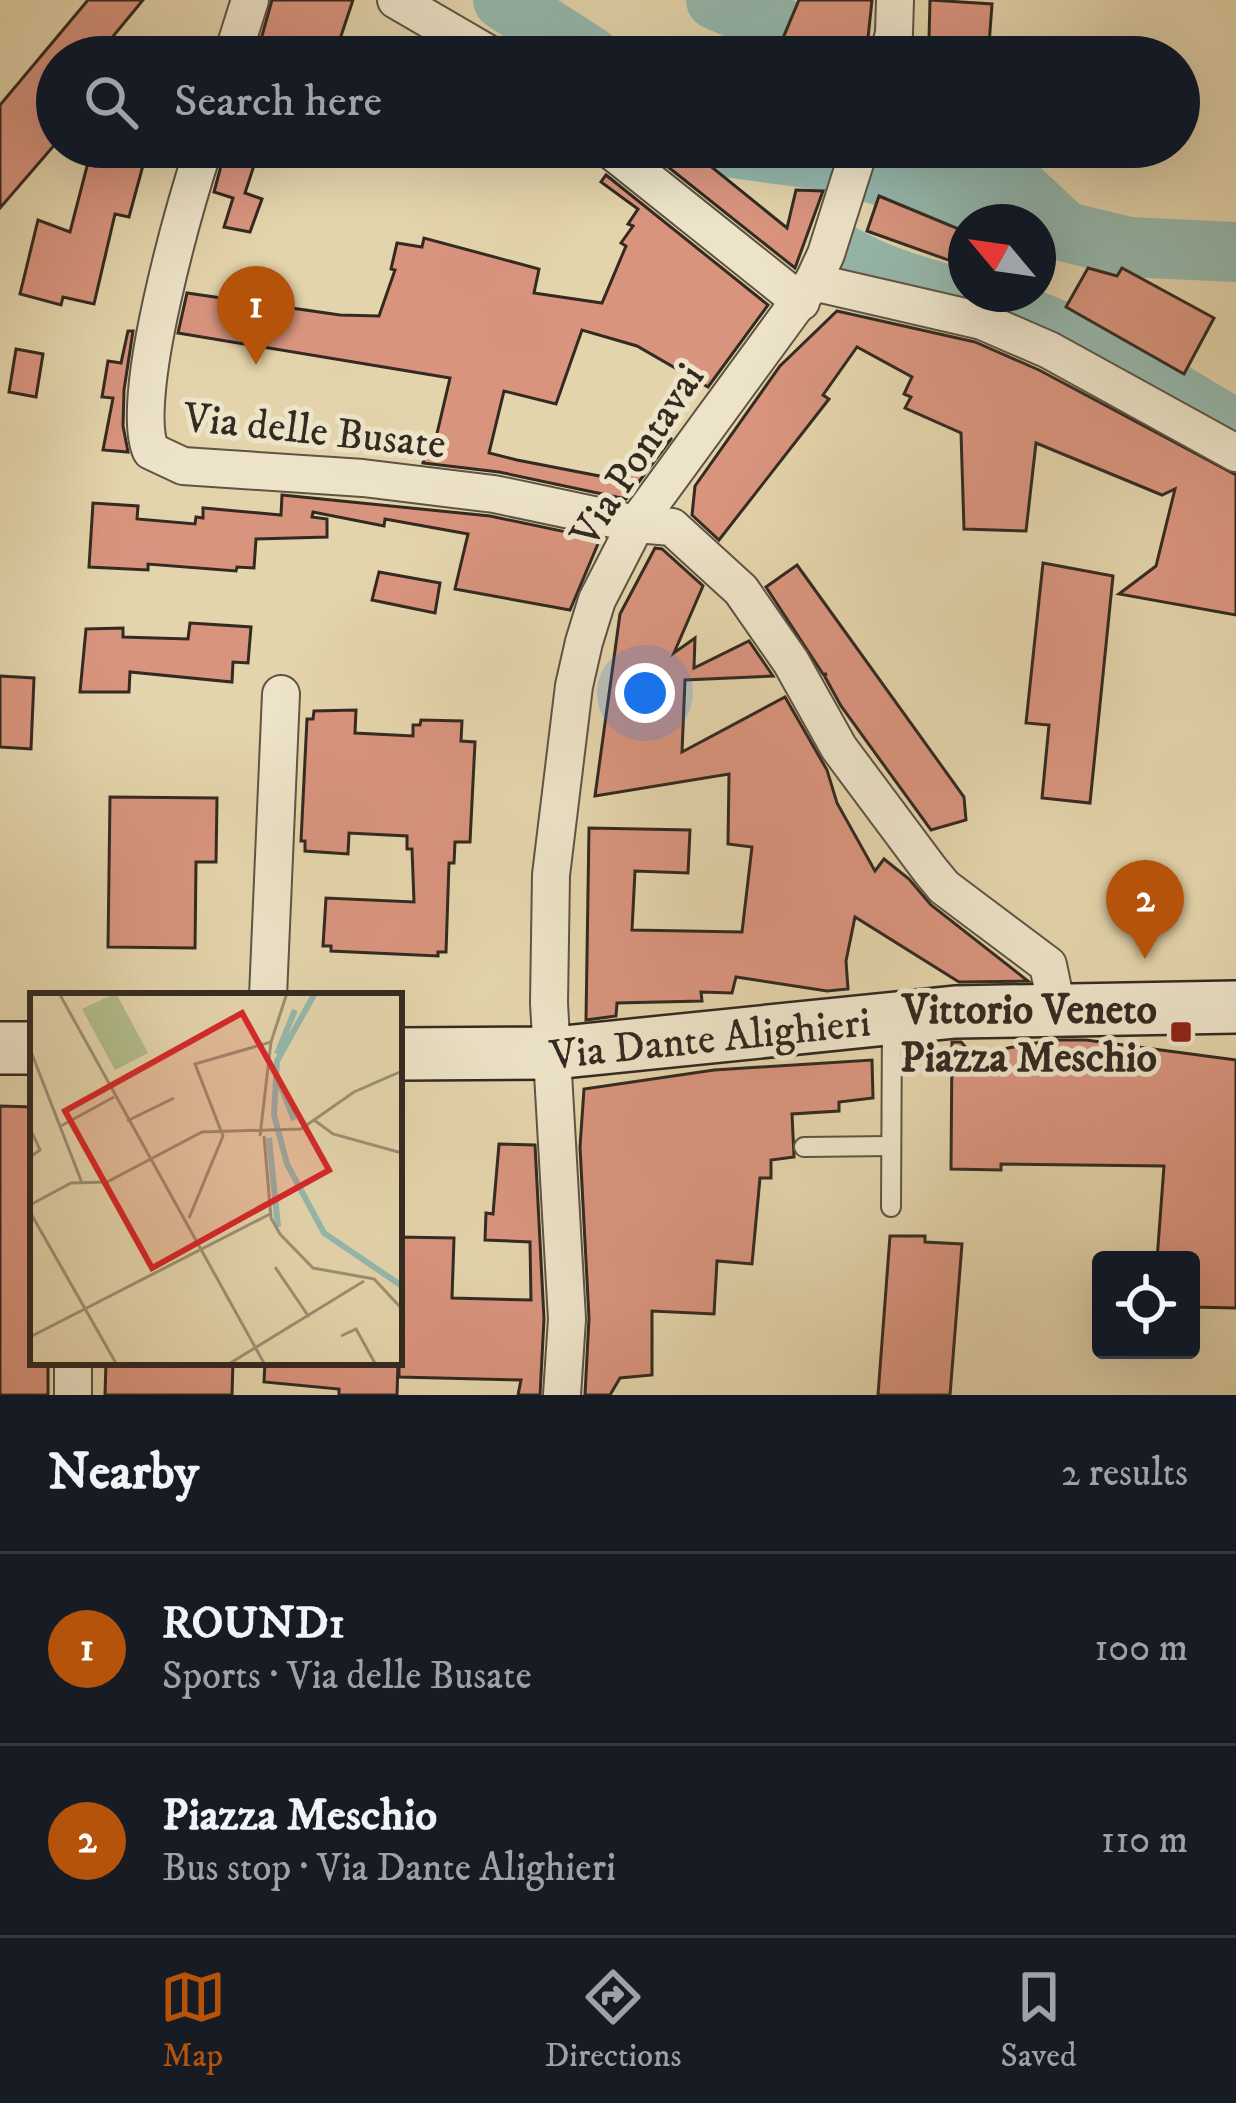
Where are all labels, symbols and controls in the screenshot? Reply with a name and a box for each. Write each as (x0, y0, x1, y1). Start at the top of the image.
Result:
search box (36, 36, 1200, 168)
icon: search (78, 69, 144, 135)
text: Search here (174, 74, 382, 130)
north arrow (948, 204, 1056, 312)
pin: 1 (217, 266, 295, 365)
street label: Via Pontavai (560, 354, 717, 558)
street label: Via delle Busate (180, 392, 448, 472)
your location (615, 663, 675, 723)
pin: 2 (1106, 860, 1184, 959)
place label: Vittorio Veneto Piazza Meschio (900, 985, 1157, 1085)
inset map (30, 993, 402, 1365)
street label: Via Dante Alighieri (546, 997, 873, 1083)
marker: Vittorio Veneto Piazza Meschio (1168, 1019, 1194, 1045)
map controls (1092, 1251, 1200, 1359)
button: locate (1092, 1251, 1200, 1359)
text: Nearby (48, 1441, 199, 1505)
text: 2 results (1061, 1449, 1188, 1498)
text: ROUND1 (162, 1596, 345, 1652)
text: 1 (80, 1624, 94, 1673)
text: 100 m (1094, 1624, 1188, 1673)
text: Sports · Via delle Busate (162, 1652, 532, 1701)
text: Piazza Meschio (162, 1788, 437, 1844)
text: 2 (77, 1816, 97, 1865)
text: 110 m (1101, 1816, 1188, 1865)
text: Bus stop · Via Dante Alighieri (162, 1844, 616, 1893)
tab: Map (160, 1964, 226, 2077)
tab: Directions (545, 1964, 681, 2077)
tab: Saved (1001, 1964, 1076, 2077)

